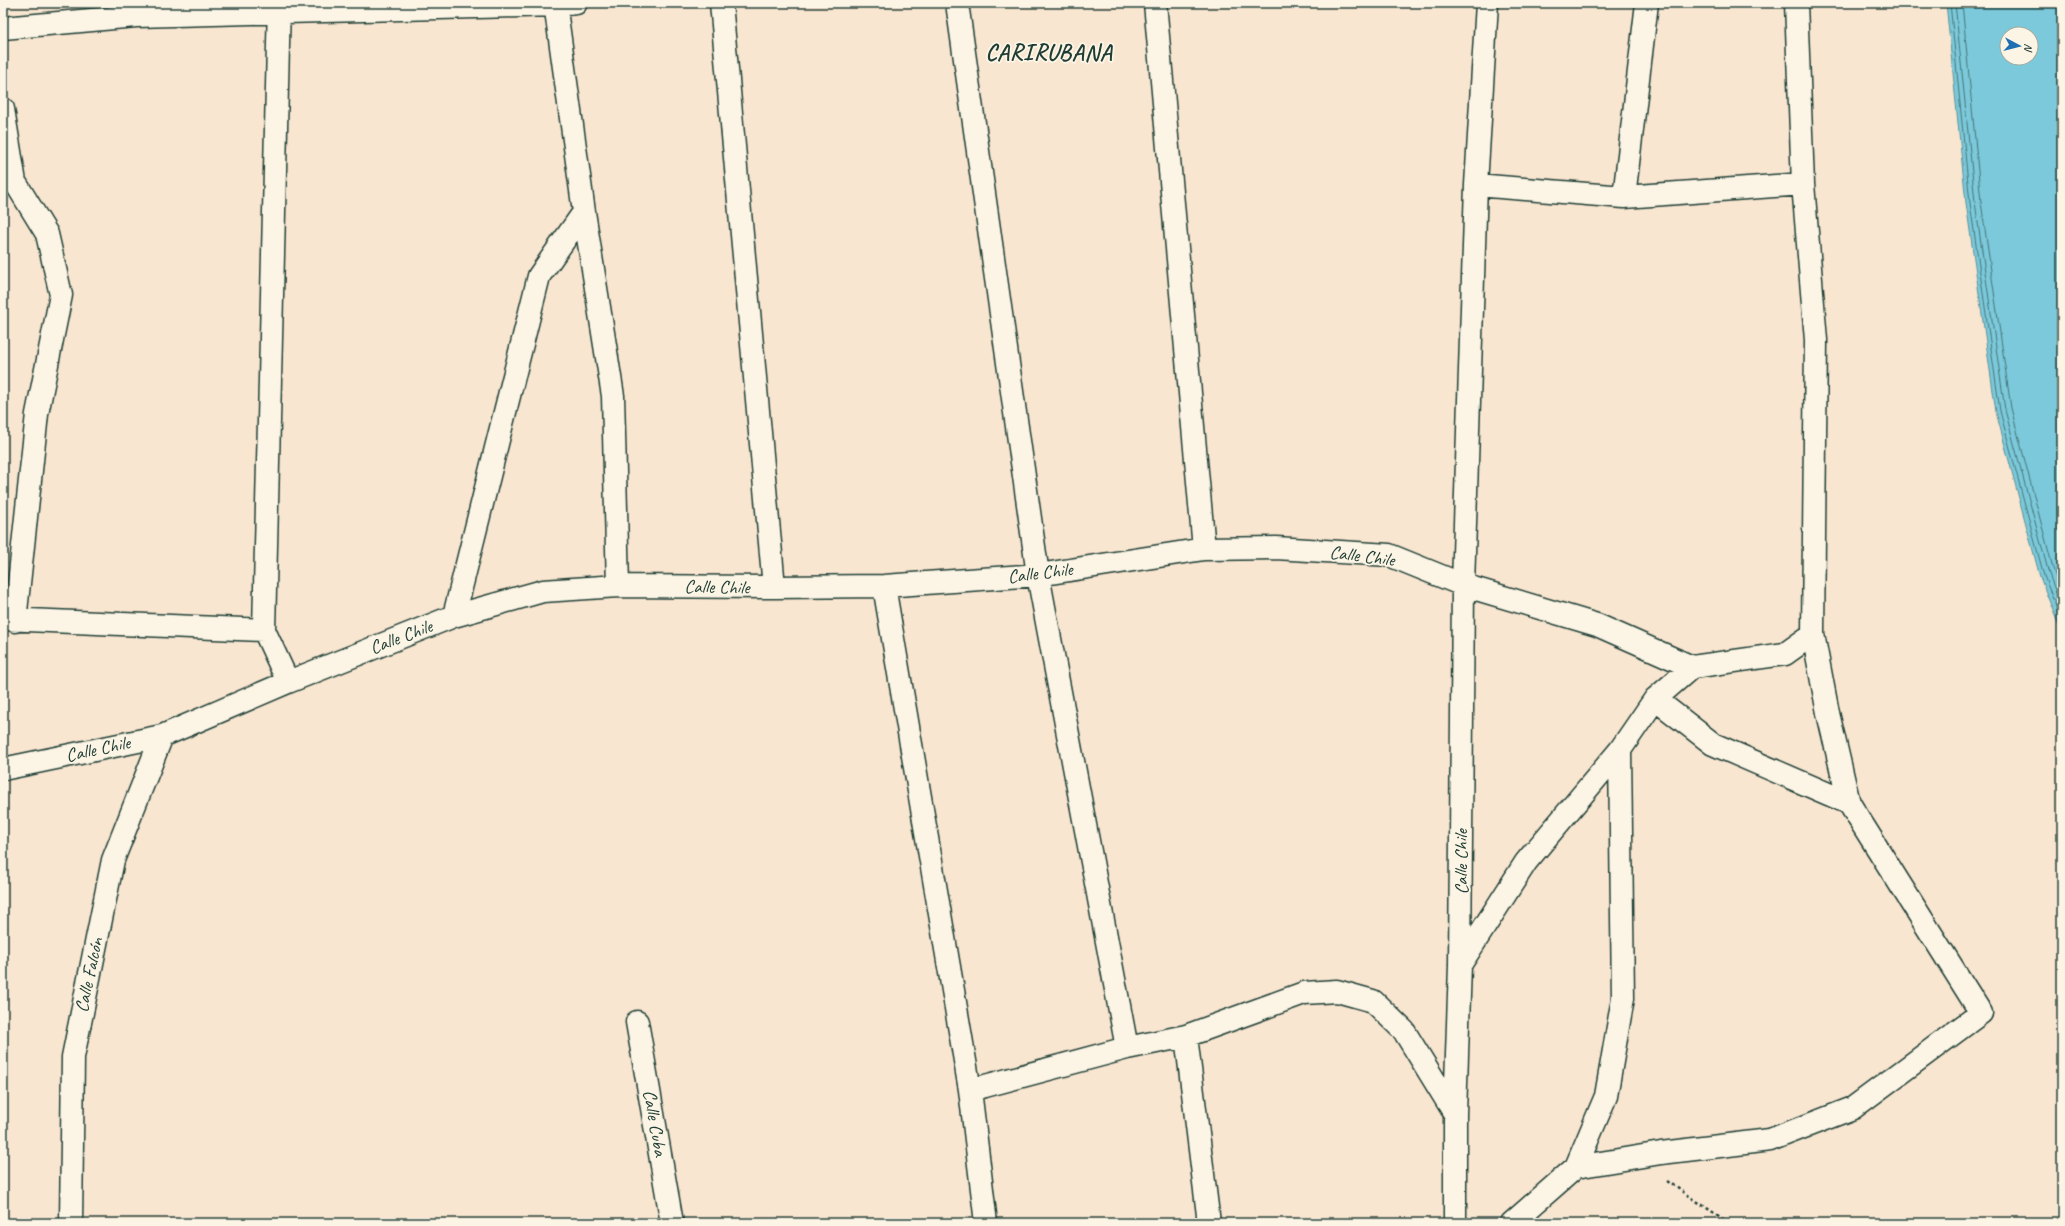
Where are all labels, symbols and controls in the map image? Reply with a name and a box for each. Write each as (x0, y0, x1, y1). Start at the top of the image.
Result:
north arrow (1999, 26, 2039, 66)
district label: CARIRUBANA (985, 38, 1114, 67)
text: N (2021, 43, 2036, 54)
street label: Calle Chile (1328, 540, 1398, 572)
street label: Calle Chile (1006, 557, 1076, 589)
street label: Calle Chile (684, 574, 752, 600)
street label: Calle Chile (366, 613, 437, 660)
street label: Calle Chile (64, 730, 134, 768)
street label: Calle Chile (1449, 828, 1473, 895)
street label: Calle Falcón (69, 935, 109, 1015)
street label: Calle Cuba (637, 1088, 673, 1160)

